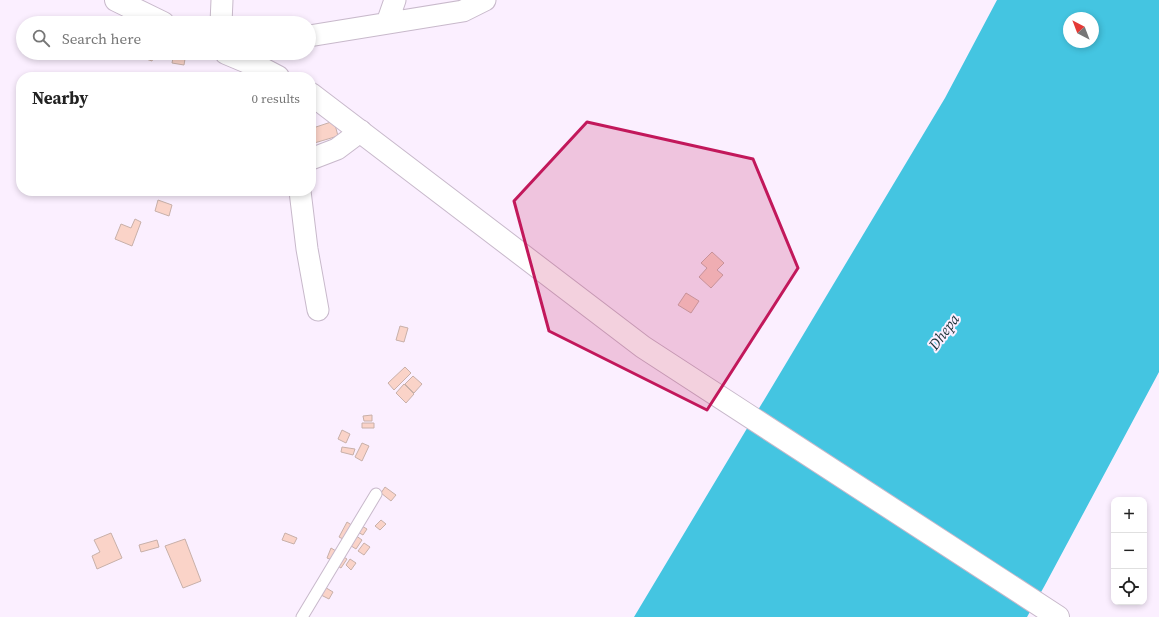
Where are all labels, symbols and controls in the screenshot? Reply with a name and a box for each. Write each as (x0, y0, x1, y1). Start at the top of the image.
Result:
north arrow (1063, 12, 1099, 48)
search box (16, 16, 316, 60)
icon: search (30, 27, 52, 49)
text: Search here (62, 28, 141, 49)
text: Nearby (32, 86, 88, 110)
text: 0 results (252, 90, 300, 107)
water label: Dhepa (923, 309, 964, 355)
map controls (1111, 497, 1147, 605)
button: + (1111, 497, 1147, 533)
button: − (1111, 533, 1147, 569)
button: locate (1111, 569, 1147, 605)

